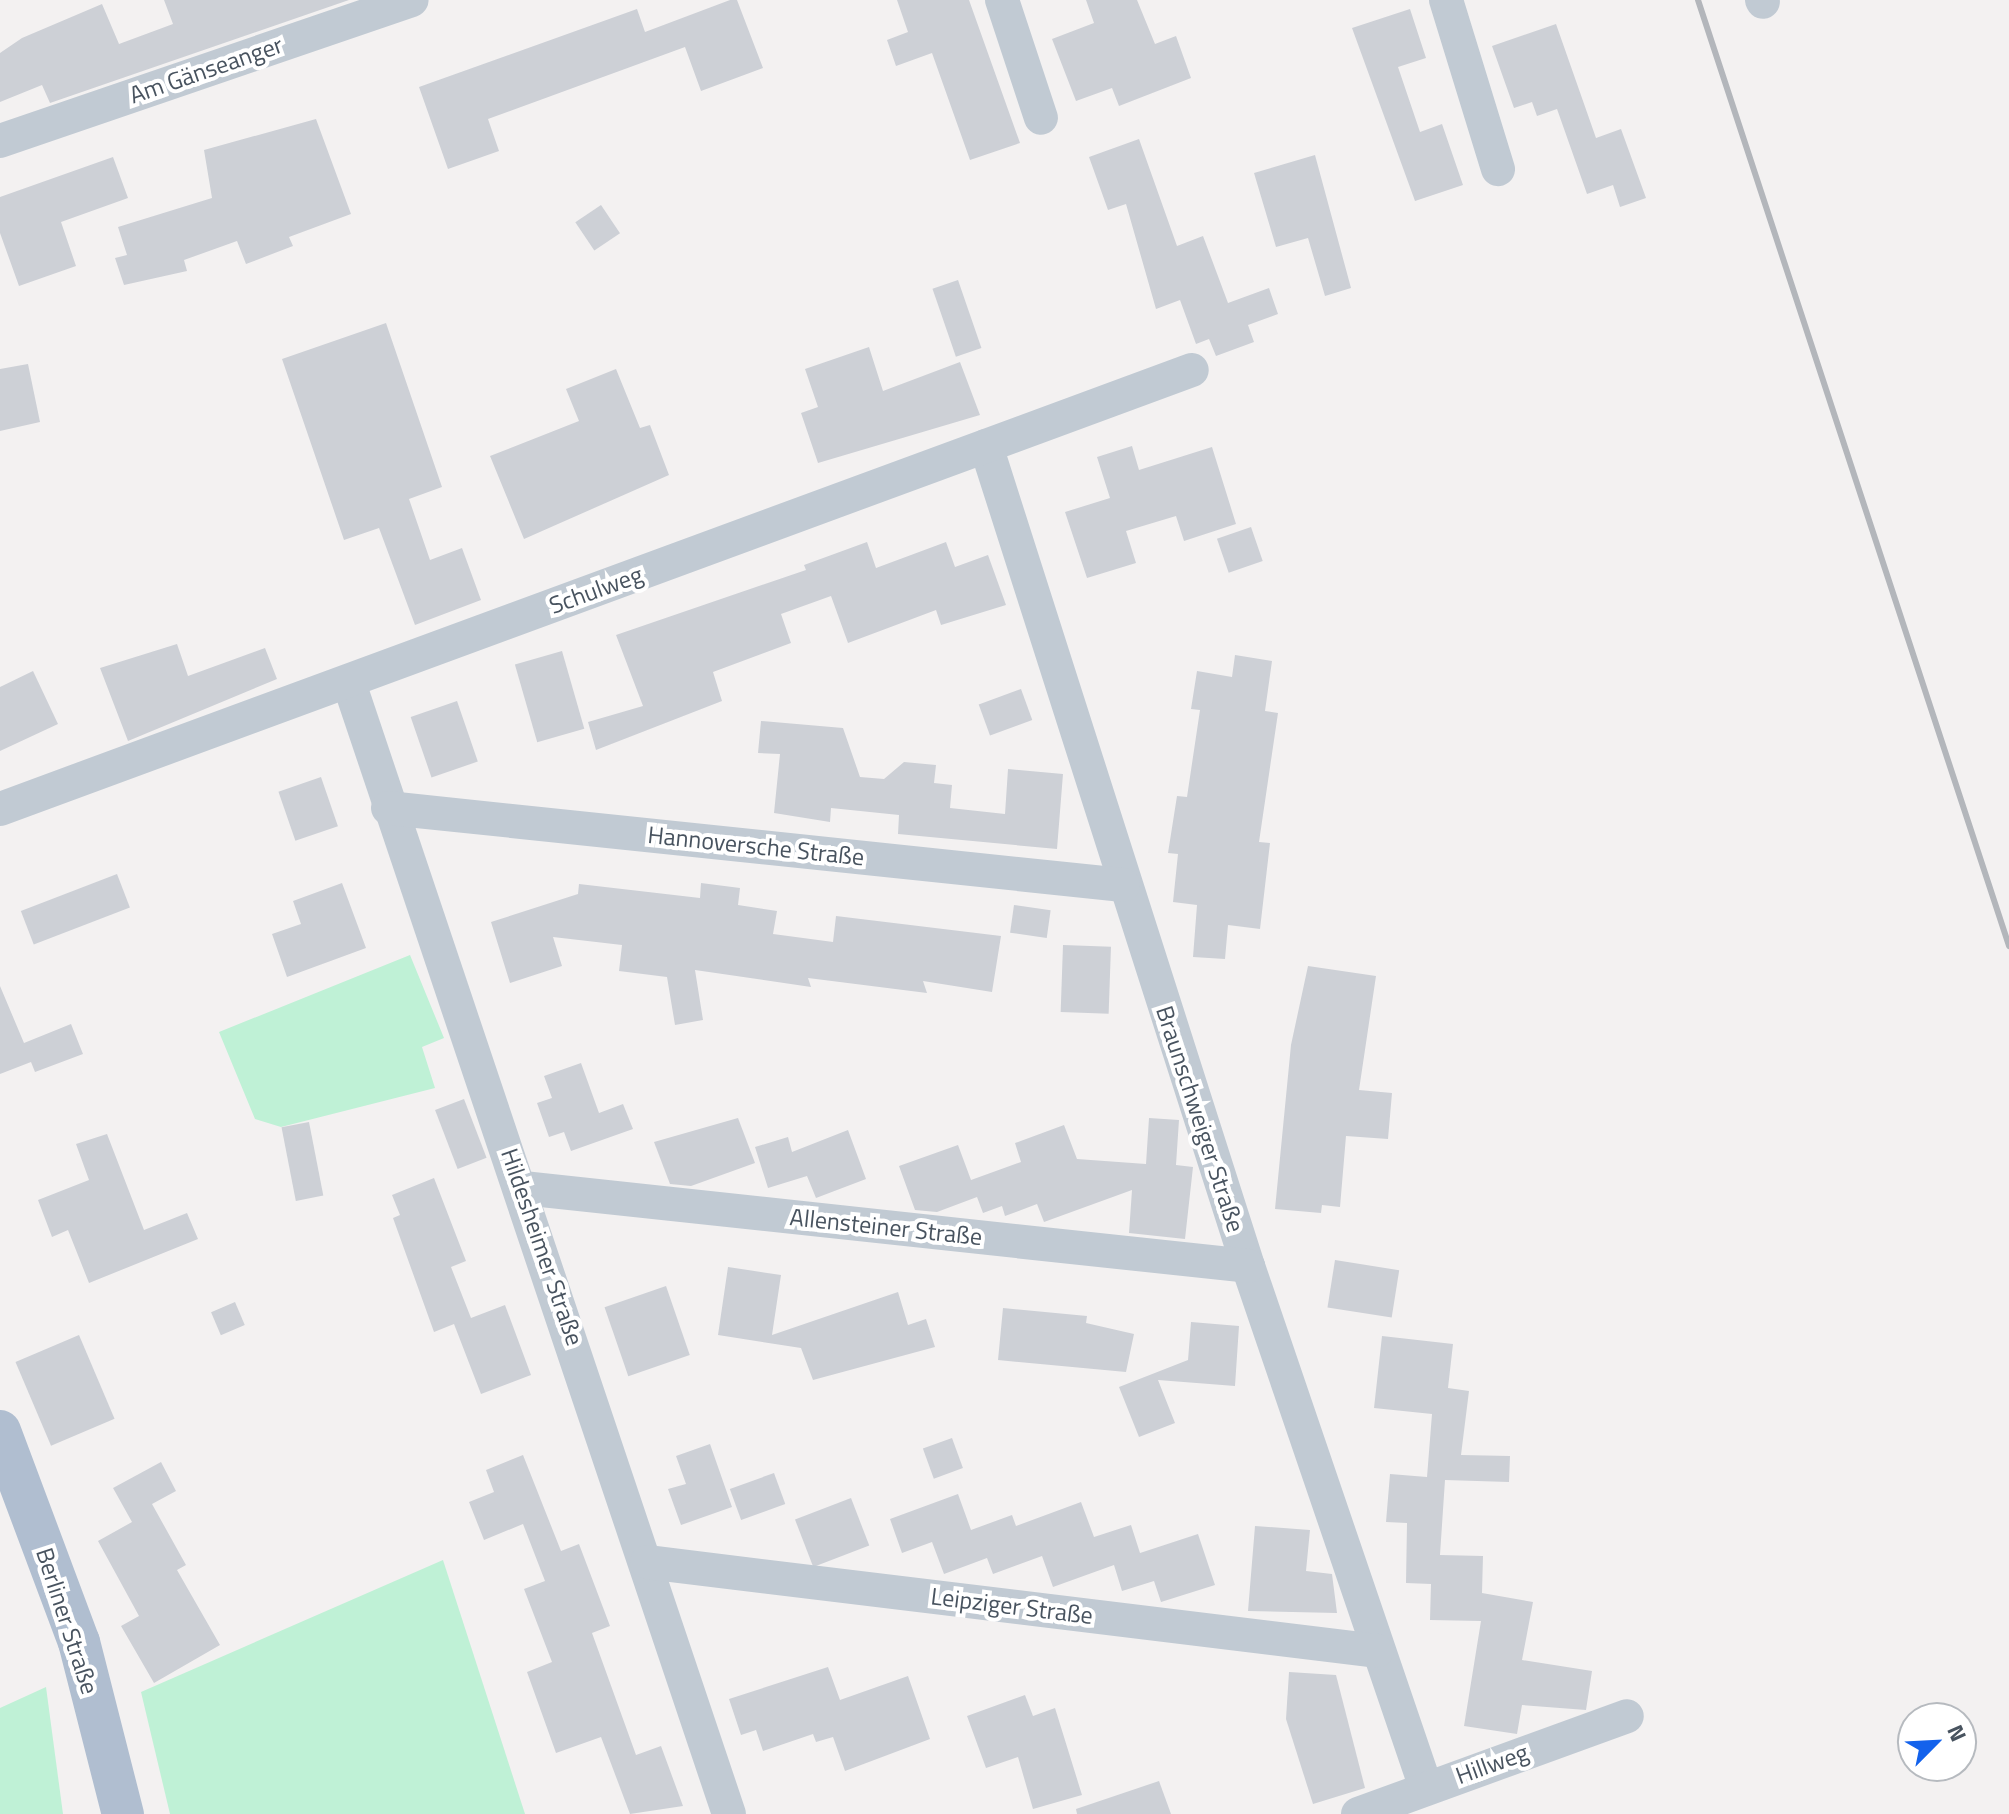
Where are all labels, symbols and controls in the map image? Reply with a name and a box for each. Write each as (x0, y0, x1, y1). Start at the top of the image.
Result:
street label: Am Gänseanger (126, 30, 286, 110)
street label: Schulweg (545, 560, 647, 620)
street label: Hannoversche Straße (646, 820, 866, 872)
street label: Braunschweiger Straße (1150, 1002, 1250, 1236)
street label: Hildesheimer Straße (495, 1145, 589, 1349)
street label: Allensteiner Straße (788, 1203, 984, 1251)
street label: Berliner Straße (30, 1544, 104, 1698)
street label: Leipziger Straße (929, 1582, 1095, 1630)
north arrow (1897, 1702, 1977, 1782)
text: N (1938, 1719, 1976, 1747)
street label: Hillweg (1452, 1738, 1532, 1790)

